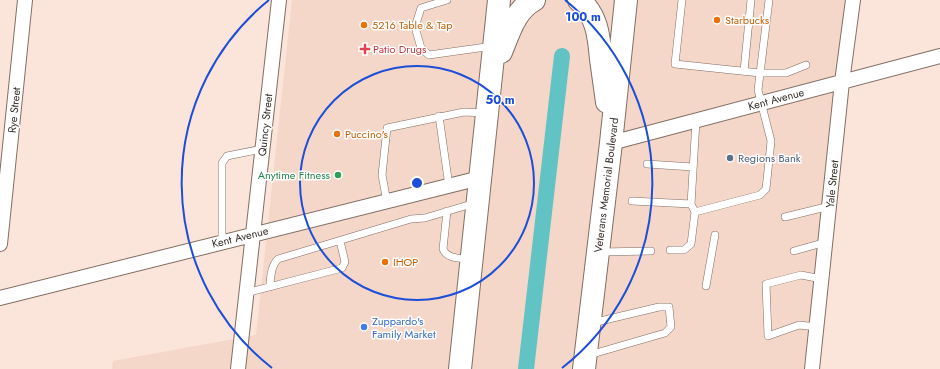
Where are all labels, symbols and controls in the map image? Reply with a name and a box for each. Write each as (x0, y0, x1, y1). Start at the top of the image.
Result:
text: 100 m (565, 8, 601, 26)
place label: Starbucks (725, 12, 770, 28)
marker: Starbucks (712, 15, 722, 25)
place label: 5216 Table & Tap (372, 17, 452, 33)
marker: 5216 Table & Tap (359, 20, 369, 30)
place label: Patio Drugs (373, 41, 427, 57)
marker: Patio Drugs (360, 44, 370, 54)
street label: Kent Avenue (746, 84, 806, 114)
street label: Rye Street (4, 86, 24, 134)
text: 50 m (485, 91, 515, 109)
street label: Quincy Street (254, 93, 276, 157)
street label: Veterans Memorial Boulevard (590, 117, 622, 253)
place label: Puccino's (345, 126, 388, 142)
marker: Puccino's (332, 129, 342, 139)
place label: Regions Bank (738, 150, 801, 166)
marker: Regions Bank (725, 153, 735, 163)
street label: Yale Street (822, 159, 843, 209)
place label: Anytime Fitness (258, 167, 331, 183)
marker: Anytime Fitness (333, 170, 343, 180)
centre of rings (410, 176, 424, 190)
street label: Kent Avenue (210, 222, 270, 252)
place label: IHOP (393, 254, 418, 270)
marker: IHOP (380, 257, 390, 267)
place label: Zuppardo's Family Market (372, 313, 436, 342)
marker: Zuppardo's Family Market (359, 322, 369, 332)

